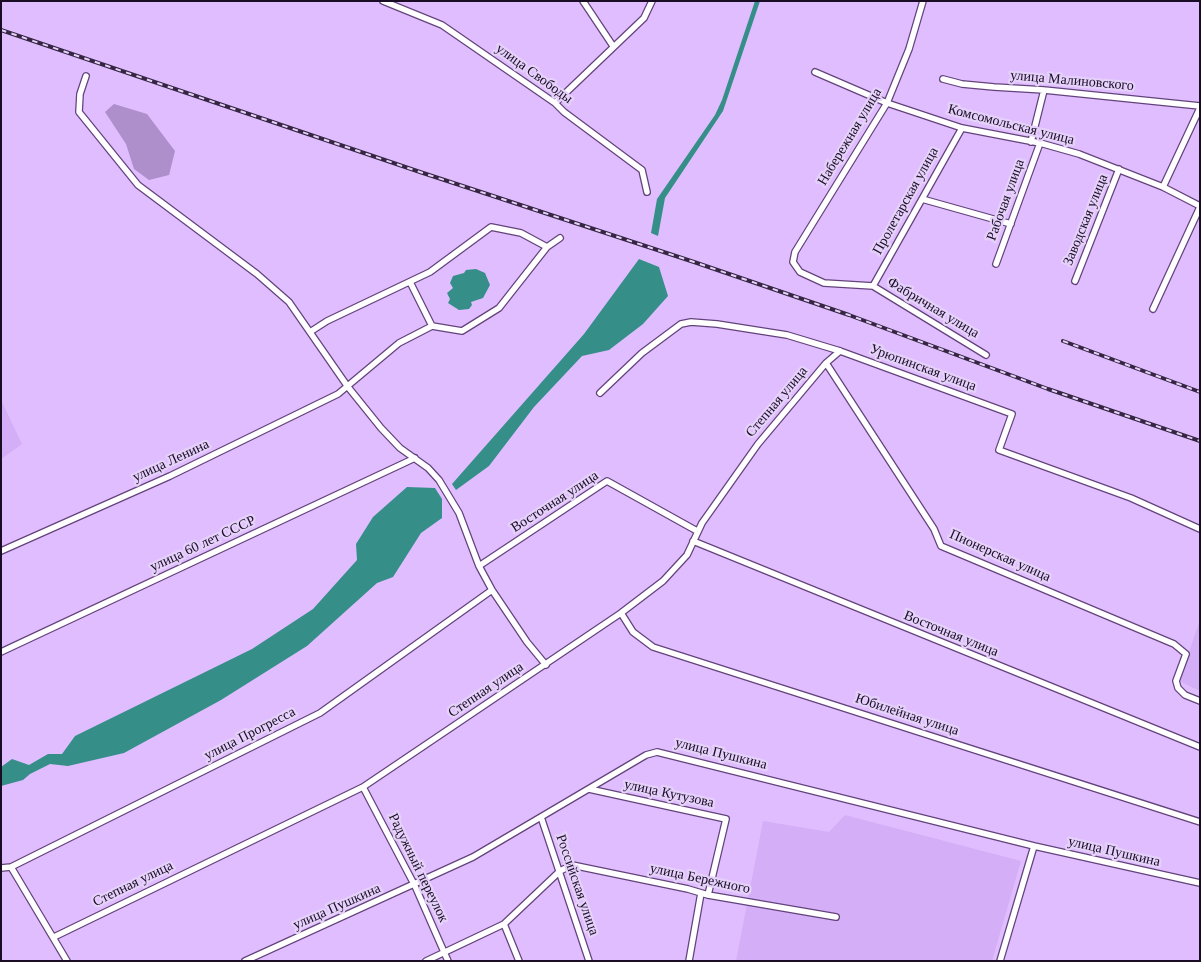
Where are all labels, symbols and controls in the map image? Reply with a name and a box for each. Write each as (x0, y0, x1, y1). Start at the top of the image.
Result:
street label: улица Свободы (492, 40, 576, 108)
street label: улица Малиновского (1009, 67, 1135, 95)
street label: Набережная улица (814, 85, 886, 189)
street label: Комсомольская улица (946, 101, 1076, 149)
street label: Пролетарская улица (870, 144, 942, 258)
street label: Рабочая улица (983, 157, 1029, 243)
street label: Заводская улица (1060, 172, 1112, 268)
street label: Фабричная улица (884, 274, 982, 342)
street label: Урюпинская улица (867, 341, 979, 395)
street label: Степная улица (743, 363, 811, 441)
street label: улица Ленина (130, 436, 212, 486)
street label: Восточная улица (508, 468, 602, 536)
street label: улица 60 лет СССР (148, 512, 258, 576)
street label: Пионерская улица (947, 526, 1053, 586)
street label: Восточная улица (901, 607, 1001, 661)
street label: Степная улица (445, 659, 527, 721)
street label: Юбилейная улица (853, 690, 961, 740)
street label: улица Прогресса (202, 704, 298, 764)
street label: улица Пушкина (673, 734, 769, 774)
street label: улица Кутузова (623, 776, 715, 812)
street label: Радужный переулок (384, 811, 452, 925)
street label: Российская улица (552, 832, 602, 938)
street label: улица Пушкина (1066, 833, 1162, 871)
street label: Степная улица (90, 857, 176, 911)
street label: улица Бережного (648, 860, 752, 898)
street label: улица Пушкина (291, 880, 383, 934)

